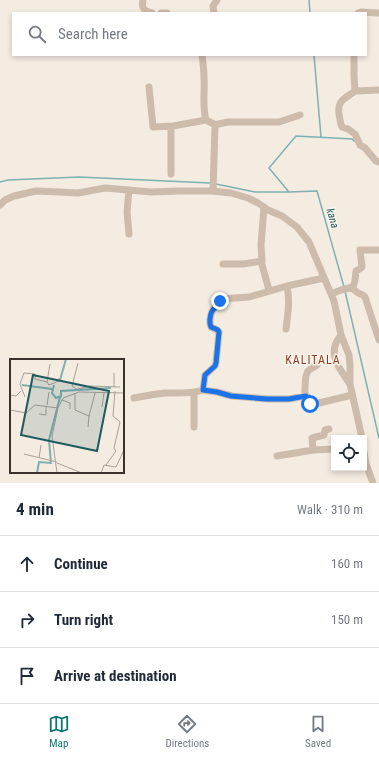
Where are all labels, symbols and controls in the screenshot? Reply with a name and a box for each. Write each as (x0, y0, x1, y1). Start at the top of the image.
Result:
search box (12, 12, 367, 56)
icon: search (26, 23, 48, 45)
text: Search here (58, 25, 128, 43)
water label: kana (323, 207, 342, 230)
route end (211, 292, 229, 310)
district label: KALITALA (285, 353, 341, 367)
inset map (10, 359, 124, 473)
route start (301, 395, 319, 413)
map controls (331, 435, 367, 471)
button: locate (331, 435, 367, 471)
text: 4 min (16, 499, 54, 519)
text: Walk · 310 m (297, 502, 363, 517)
icon: ahead (16, 553, 38, 575)
text: Continue (54, 555, 108, 573)
text: 160 m (331, 556, 363, 571)
icon: right (16, 609, 38, 631)
text: Turn right (54, 611, 113, 629)
text: 150 m (331, 612, 363, 627)
icon: arrive (16, 665, 38, 687)
text: Arrive at destination (54, 667, 177, 685)
tab: Map (48, 713, 70, 750)
tab: Directions (165, 713, 209, 750)
tab: Saved (305, 713, 331, 750)

